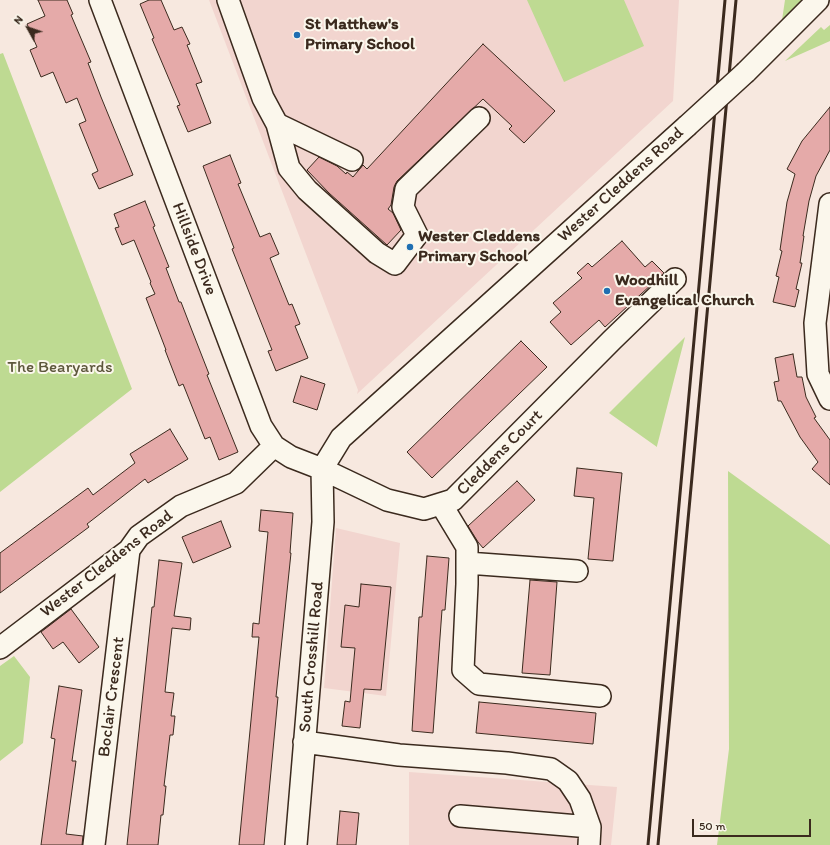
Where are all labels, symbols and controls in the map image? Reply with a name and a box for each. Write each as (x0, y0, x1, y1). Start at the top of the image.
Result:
north arrow (8, 8, 48, 48)
text: N (11, 13, 26, 27)
place label: St Matthew's Primary School (305, 15, 415, 55)
marker: St Matthew's Primary School (292, 30, 302, 40)
street label: Wester Cleddens Road (554, 123, 688, 247)
street label: Hillside Drive (167, 200, 221, 298)
place label: Wester Cleddens Primary School (418, 227, 540, 267)
marker: Wester Cleddens Primary School (405, 242, 415, 252)
place label: Woodhill Evangelical Church (615, 271, 754, 311)
marker: Woodhill Evangelical Church (602, 286, 612, 296)
park label: The Bearyards (7, 358, 113, 378)
street label: Cleddens Court (453, 406, 547, 500)
street label: Wester Cleddens Road (37, 506, 177, 622)
street label: South Crosshill Road (295, 581, 329, 733)
street label: Boclair Crescent (95, 636, 129, 758)
scale bar (694, 811, 813, 837)
text: 50 m (699, 819, 725, 833)

